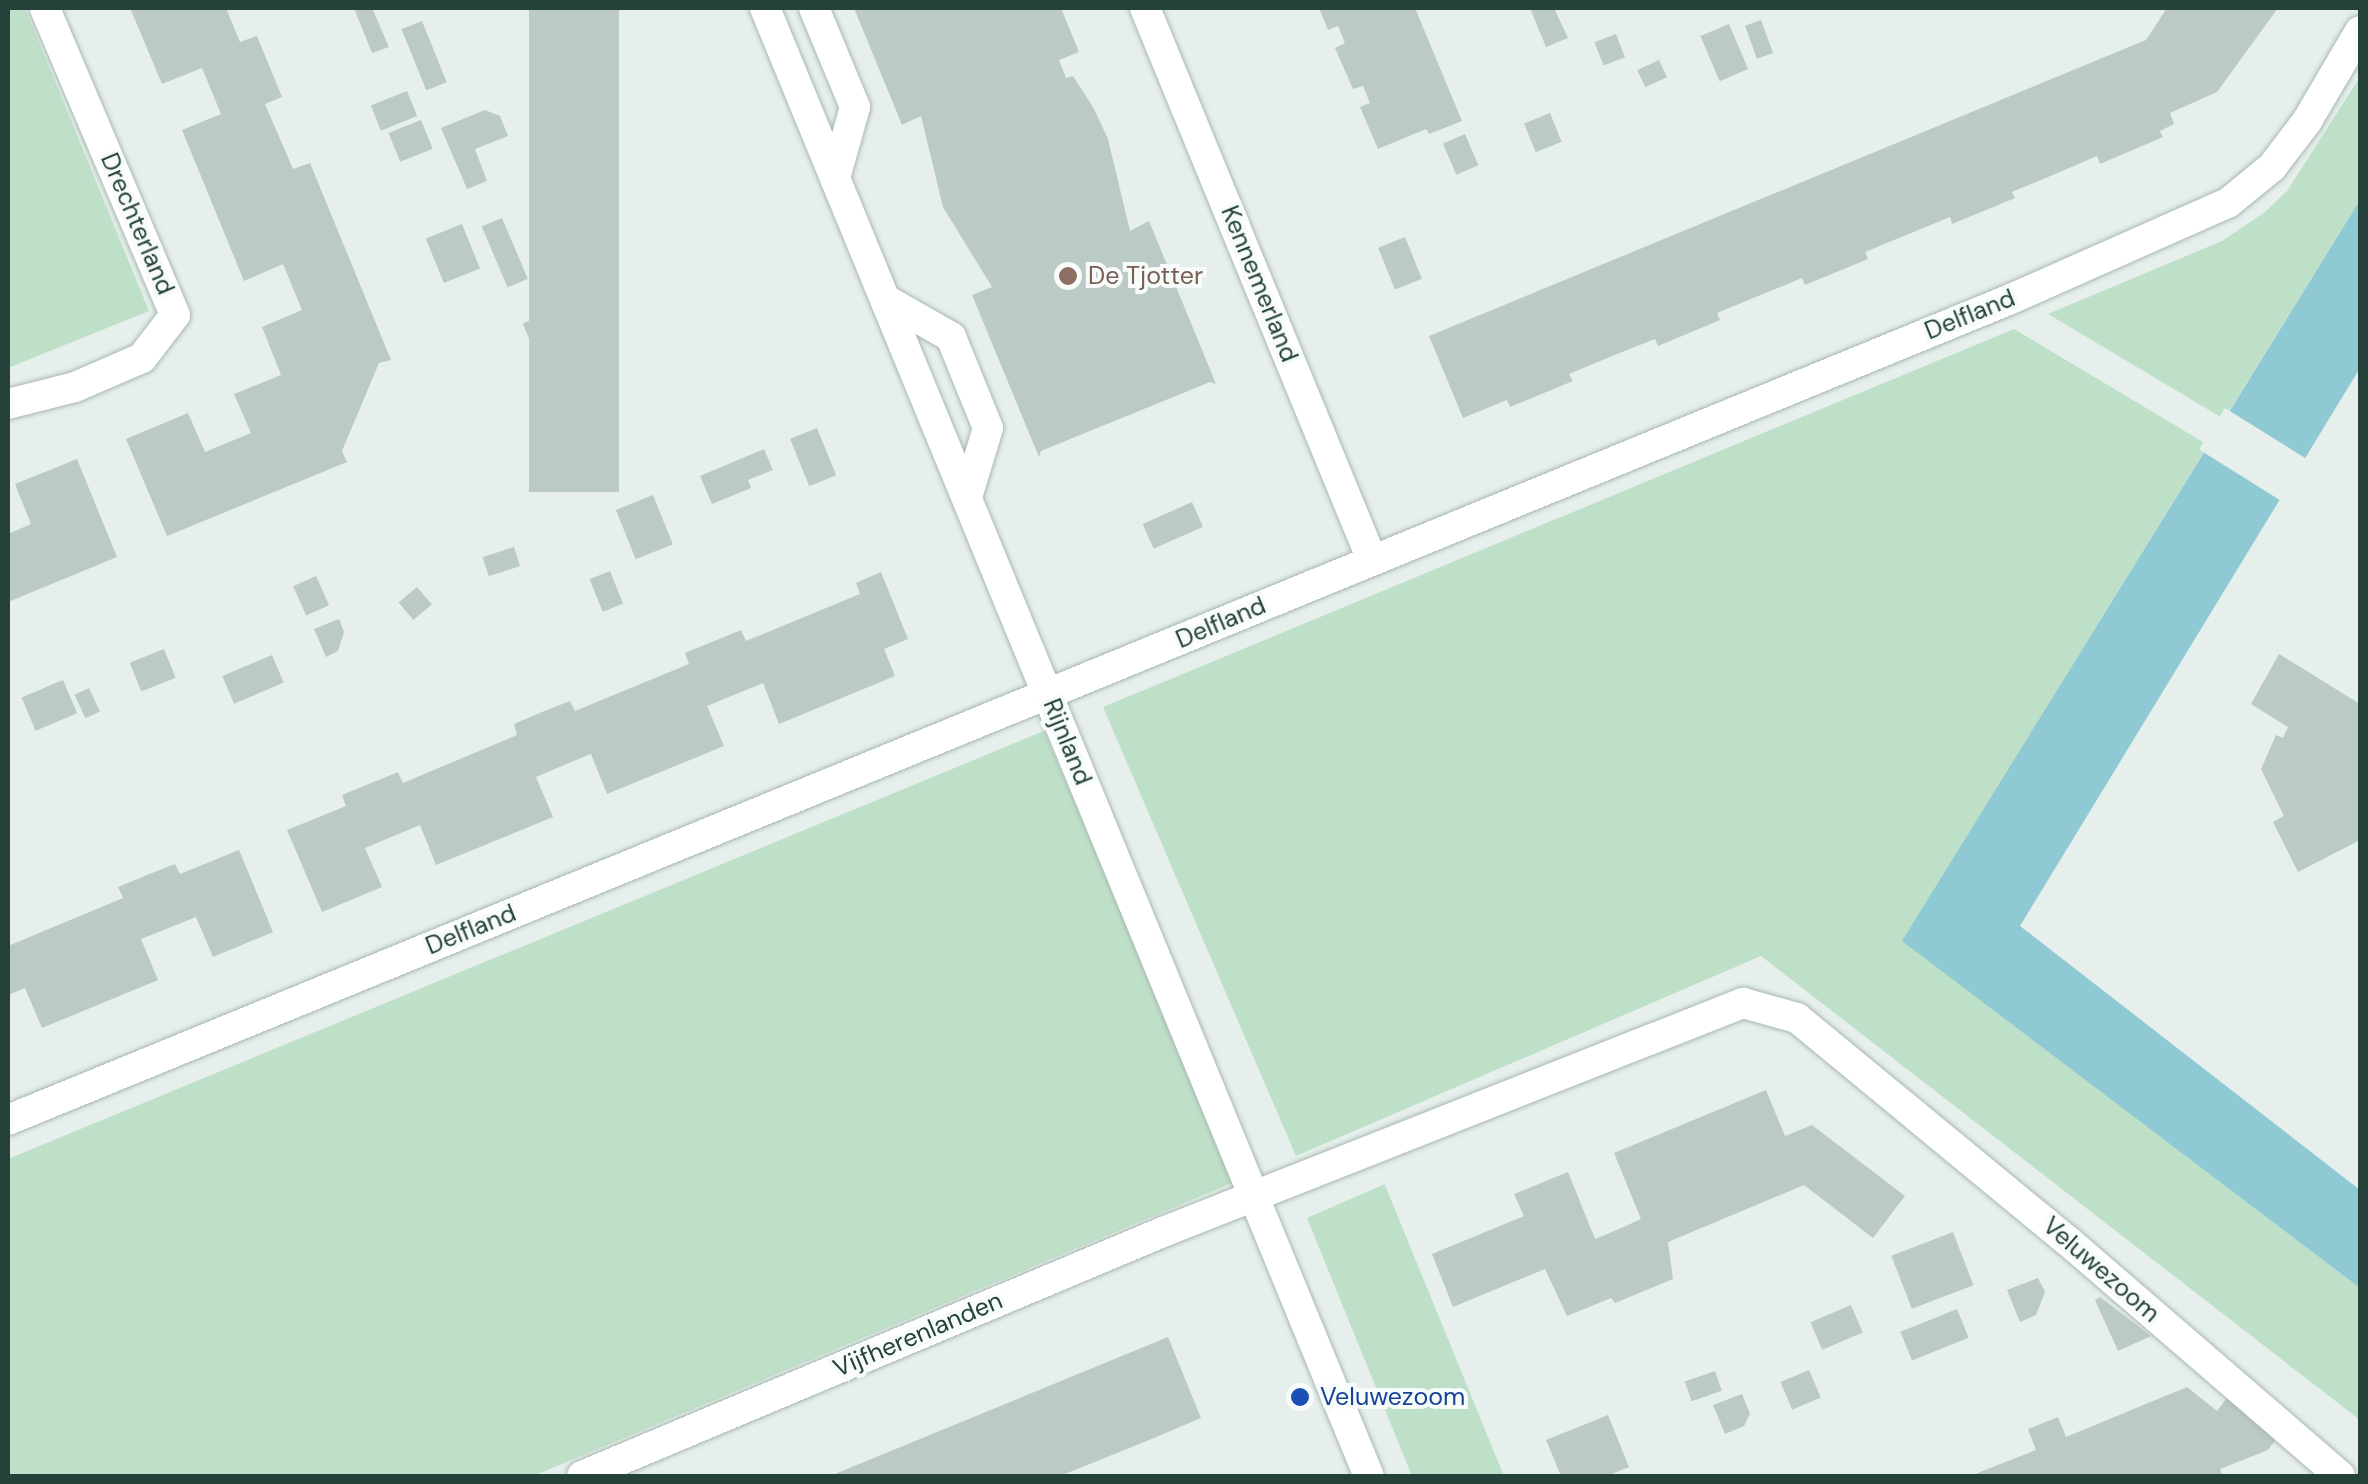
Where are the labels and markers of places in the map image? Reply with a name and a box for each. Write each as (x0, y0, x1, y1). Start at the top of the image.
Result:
place label: De Tjotter (1088, 261, 1203, 291)
marker: De Tjotter (1057, 265, 1079, 287)
place label: Veluwezoom (1320, 1382, 1465, 1412)
marker: Veluwezoom (1289, 1386, 1311, 1408)

